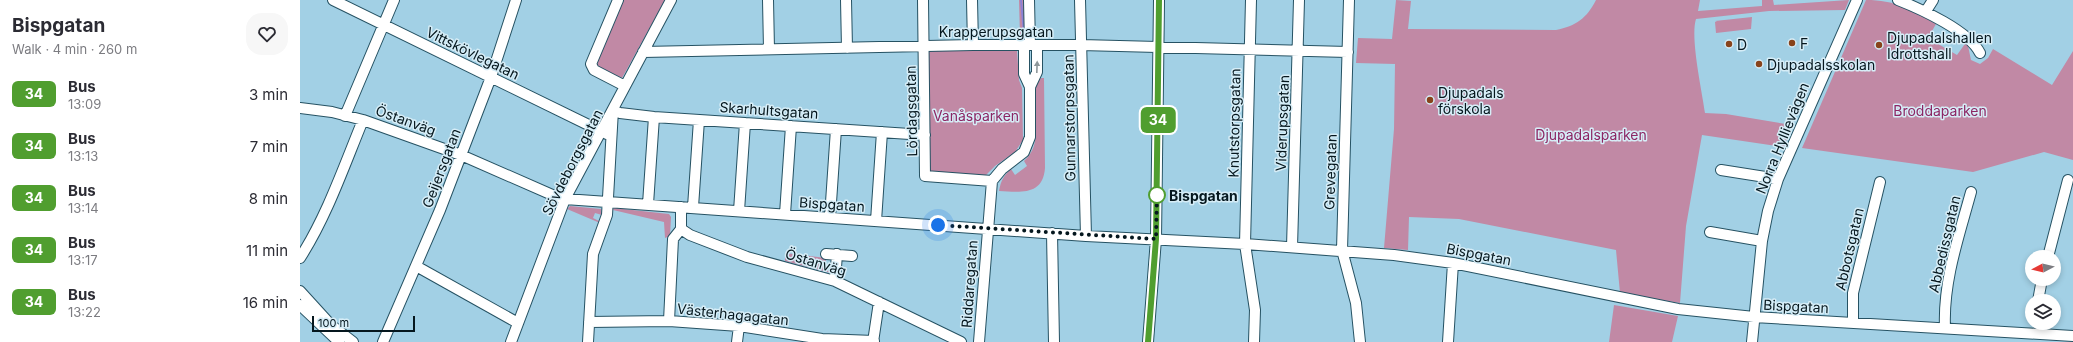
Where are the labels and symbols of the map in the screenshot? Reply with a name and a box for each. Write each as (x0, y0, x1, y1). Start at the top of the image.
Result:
street label: Vittskövlegatan (424, 23, 522, 83)
street label: Krapperupsgatan (939, 23, 1053, 40)
place label: Djupadalshallen Idrottshall (1887, 29, 1992, 62)
place label: F (1800, 35, 1808, 52)
place label: D (1737, 36, 1747, 53)
marker: F (1787, 38, 1797, 48)
marker: D (1724, 39, 1734, 49)
marker: Djupadalshallen Idrottshall (1874, 40, 1884, 50)
street label: Gunnarstorpsgatan (1059, 54, 1079, 182)
place label: Djupadalsskolan (1767, 56, 1875, 73)
marker: Djupadalsskolan (1754, 59, 1764, 69)
one-way arrow (1034, 60, 1040, 73)
street label: Lördagsgatan (902, 65, 920, 157)
street label: Knutstorpsgatan (1225, 68, 1243, 178)
street label: Viderupsgatan (1272, 74, 1292, 172)
street label: Norra Hyllievägen (1752, 80, 1812, 196)
place label: Djupadals förskola (1438, 84, 1504, 117)
marker: Djupadals förskola (1425, 95, 1435, 105)
street label: Skarhultsgatan (719, 98, 819, 122)
street label: Östanväg (374, 101, 438, 139)
park label: Broddaparken (1893, 102, 1987, 119)
street label: Sövdeborgsgatan (538, 106, 606, 218)
park label: Vanåsparken (933, 107, 1019, 124)
line badge: 34 (1140, 107, 1176, 133)
street label: Geijersgatan (418, 126, 464, 210)
park label: Djupadalsparken (1535, 126, 1647, 143)
street label: Grevegatan (1320, 134, 1340, 210)
marker: Bispgatan (1148, 186, 1166, 204)
place label: Bispgatan (1169, 187, 1238, 204)
street label: Bispgatan (799, 193, 865, 215)
street label: Abbedissgatan (1925, 194, 1963, 294)
street label: Abbotsgatan (1831, 206, 1867, 292)
your location (928, 215, 948, 235)
street label: Bispgatan (1445, 239, 1513, 269)
street label: Riddaregatan (957, 240, 981, 328)
street label: Östanväg (783, 245, 849, 279)
north arrow (2025, 250, 2061, 286)
street label: Bispgatan (1763, 296, 1829, 316)
street label: Västerhagagatan (676, 300, 790, 328)
scale bar (312, 314, 415, 333)

